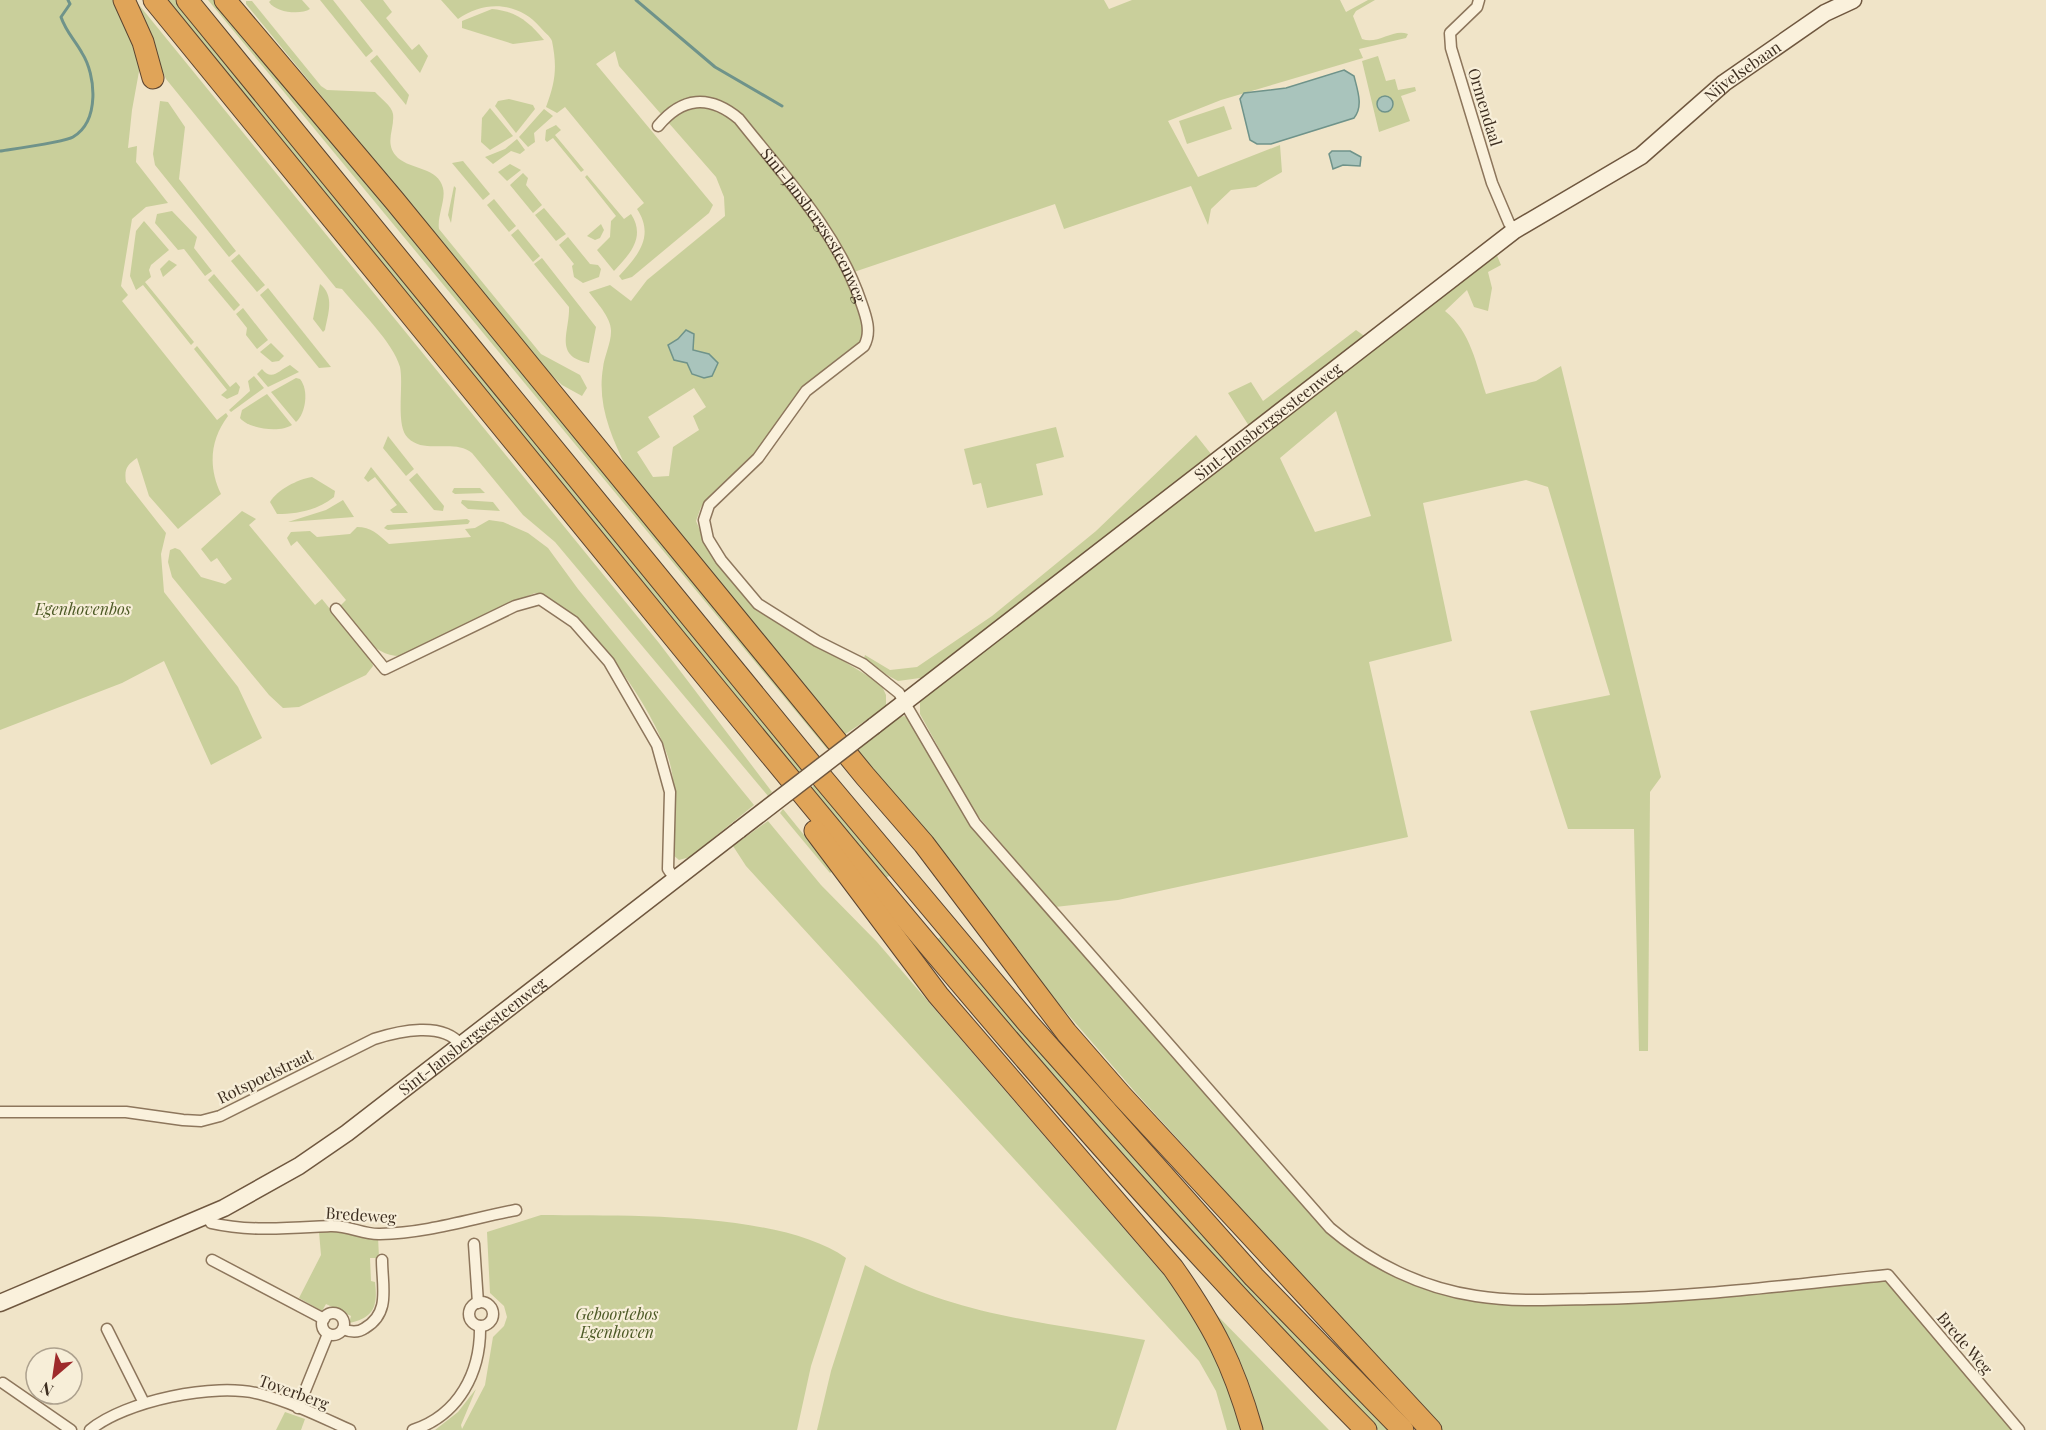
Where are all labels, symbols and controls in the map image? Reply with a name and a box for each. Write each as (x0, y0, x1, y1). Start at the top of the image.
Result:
street label: Nijvelsebaan (1699, 36, 1785, 106)
street label: Ormendaal (1464, 65, 1507, 149)
street label: Sint-Jansbergsesteenweg (757, 143, 872, 306)
street label: Sint-Jansbergsesteenweg (1189, 357, 1346, 485)
park label: Egenhovenbos (34, 598, 131, 619)
street label: Sint-Jansbergsesteenweg (394, 972, 551, 1099)
street label: Rotspoelstraat (213, 1043, 317, 1108)
street label: Bredeweg (325, 1202, 398, 1227)
park label: Geboortebos Egenhoven (576, 1303, 658, 1342)
street label: Brede Weg (1933, 1307, 1998, 1379)
north arrow (24, 1346, 84, 1406)
street label: Toverberg (256, 1369, 333, 1414)
text: N (36, 1377, 57, 1402)

